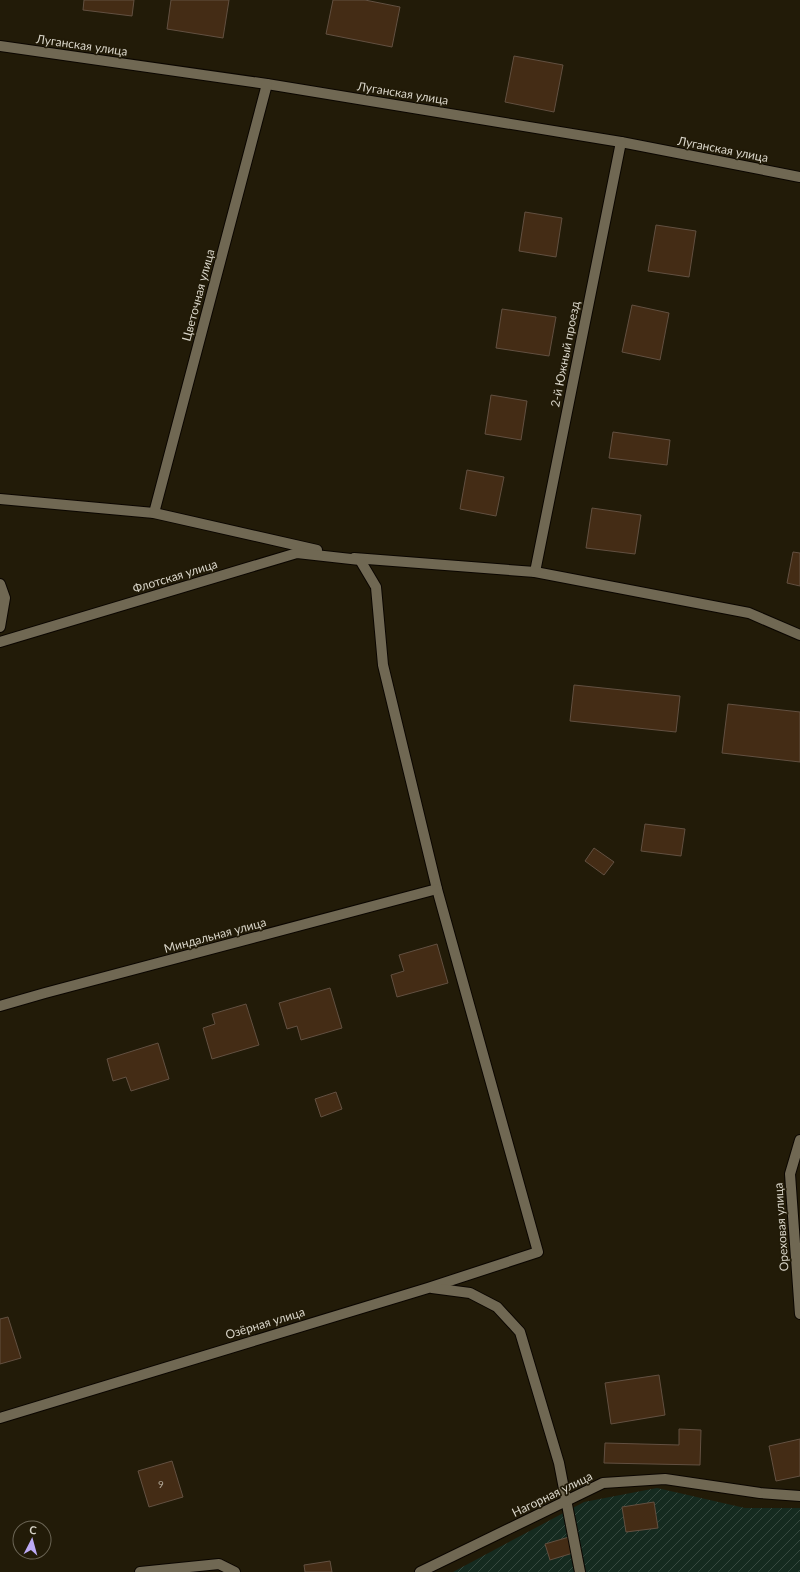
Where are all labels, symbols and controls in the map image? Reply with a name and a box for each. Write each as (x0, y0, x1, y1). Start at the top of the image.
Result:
street label: Луганская улица (34, 31, 129, 59)
street label: Луганская улица (355, 78, 450, 108)
street label: Луганская улица (675, 133, 770, 165)
street label: Цветочная улица (178, 247, 218, 343)
street label: 2-й Южный проезд (547, 299, 583, 408)
street label: Флотская улица (131, 556, 219, 596)
street label: Миндальная улица (162, 914, 268, 956)
street label: Ореховая улица (770, 1182, 792, 1272)
street label: Озёрная улица (223, 1304, 307, 1342)
street label: Нагорная улица (509, 1468, 595, 1520)
house number: 9 (158, 1478, 164, 1490)
north arrow (12, 1520, 52, 1560)
text: С (29, 1523, 38, 1536)

